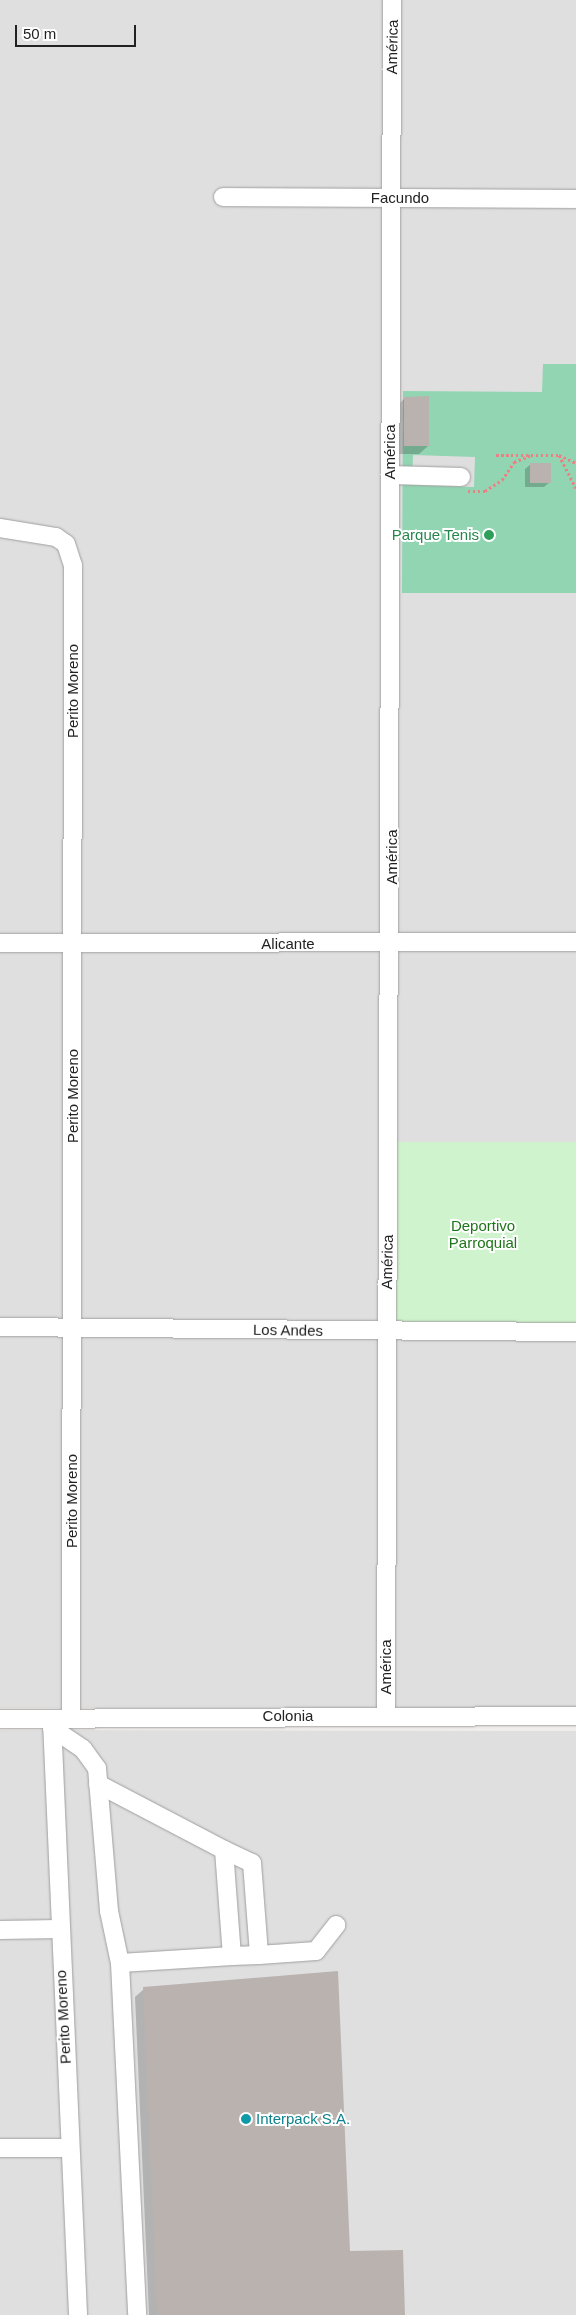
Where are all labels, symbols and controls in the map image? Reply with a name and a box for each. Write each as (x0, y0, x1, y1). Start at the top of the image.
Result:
scale bar (18, 15, 139, 47)
street label: América (383, 19, 401, 75)
text: 50 m (23, 25, 56, 42)
street label: Facundo (371, 189, 429, 207)
street label: América (381, 424, 399, 480)
place label: Parque Tenis (391, 526, 479, 544)
marker: Parque Tenis (483, 529, 495, 541)
street label: Perito Moreno (64, 644, 82, 738)
street label: América (383, 829, 401, 885)
street label: Alicante (261, 935, 315, 953)
street label: Perito Moreno (64, 1049, 82, 1143)
park label: Deportivo Parroquial (449, 1216, 517, 1251)
street label: América (378, 1234, 396, 1290)
street label: Los Andes (252, 1320, 324, 1340)
street label: Perito Moreno (63, 1454, 81, 1548)
street label: América (377, 1639, 395, 1695)
street label: Colonia (263, 1707, 313, 1725)
street label: Perito Moreno (52, 1969, 74, 2065)
place label: Interpack S.A. (256, 2110, 350, 2128)
marker: Interpack S.A. (240, 2113, 252, 2125)

